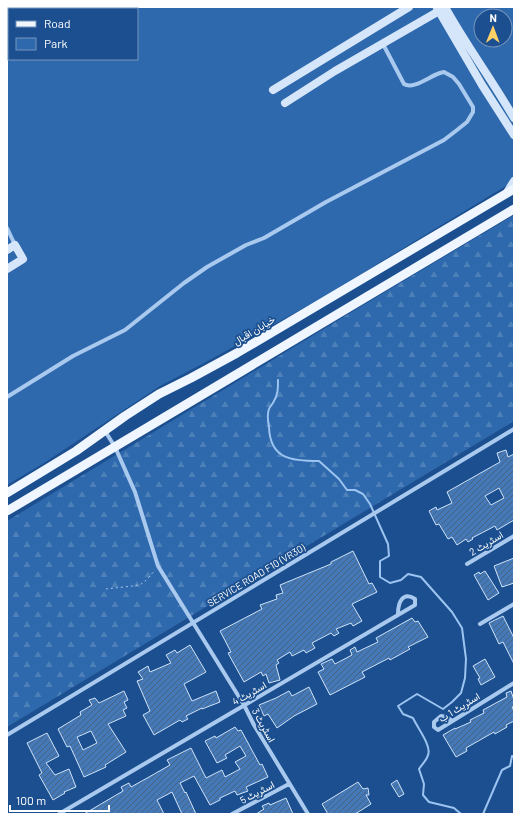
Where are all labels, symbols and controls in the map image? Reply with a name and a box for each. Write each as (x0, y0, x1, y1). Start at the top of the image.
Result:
legend (8, 8, 138, 60)
north arrow (473, 8, 513, 48)
text: N (489, 11, 497, 24)
text: Road (44, 16, 71, 30)
text: Park (44, 36, 68, 50)
street label: خیابان اقبال (231, 313, 278, 348)
street label: اسٹریٹ 2 (467, 528, 506, 559)
street label: SERVICE ROAD F10 (VR30) (205, 541, 307, 609)
street label: اسٹریٹ 4 (230, 678, 269, 708)
street label: اسٹریٹ 1 ب (436, 690, 482, 725)
street label: اسٹریٹ 3 (249, 706, 278, 745)
street label: اسٹریٹ 5 (238, 778, 277, 807)
scale bar (10, 787, 109, 813)
text: 100 m (16, 793, 46, 807)

